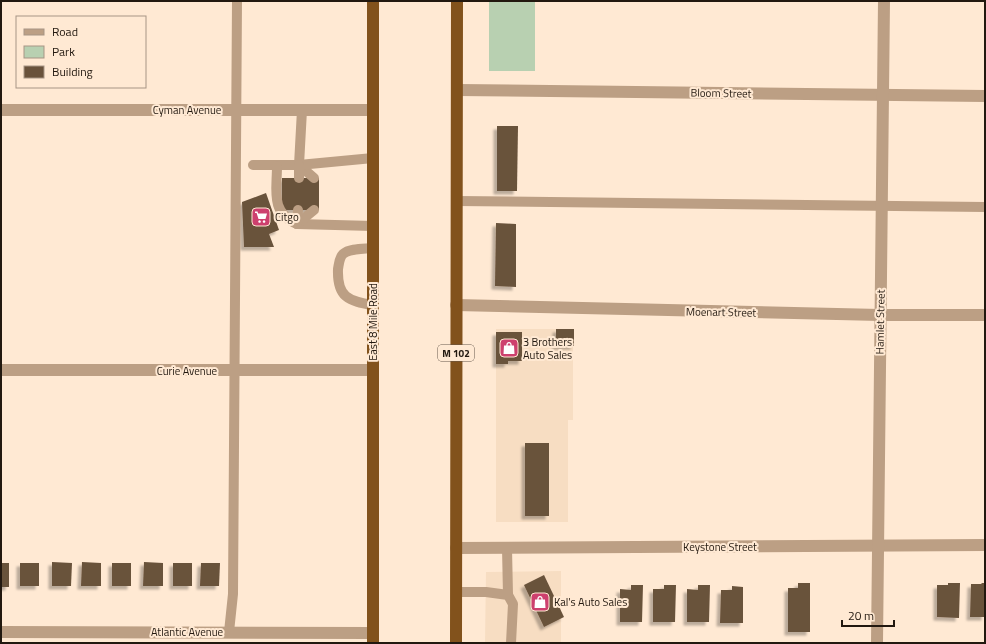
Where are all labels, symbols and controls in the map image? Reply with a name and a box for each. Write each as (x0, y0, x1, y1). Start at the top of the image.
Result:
legend (16, 16, 146, 88)
text: Road (52, 22, 78, 41)
text: Park (52, 42, 75, 61)
text: Building (52, 62, 93, 81)
street label: Bloom Street (690, 84, 752, 102)
street label: Cyman Avenue (153, 102, 222, 118)
supermarket icon: Citgo (250, 206, 272, 228)
place label: Citgo (275, 209, 299, 225)
street label: East 8 Mile Road (365, 283, 381, 361)
street label: Hamlet Street (871, 289, 889, 355)
street label: Moenart Street (686, 303, 756, 321)
place label: 3 Brothers Auto Sales (523, 334, 572, 363)
shop icon: 3 Brothers Auto Sales (498, 337, 520, 359)
road number: M 102 (438, 345, 474, 361)
street label: Curie Avenue (157, 363, 218, 379)
street label: Keystone Street (683, 539, 757, 555)
shop icon: Kal's Auto Sales (529, 591, 551, 613)
place label: Kal's Auto Sales (554, 594, 627, 610)
scale bar (842, 602, 894, 628)
text: 20 m (848, 606, 874, 625)
street label: Atlantic Avenue (151, 624, 223, 640)

